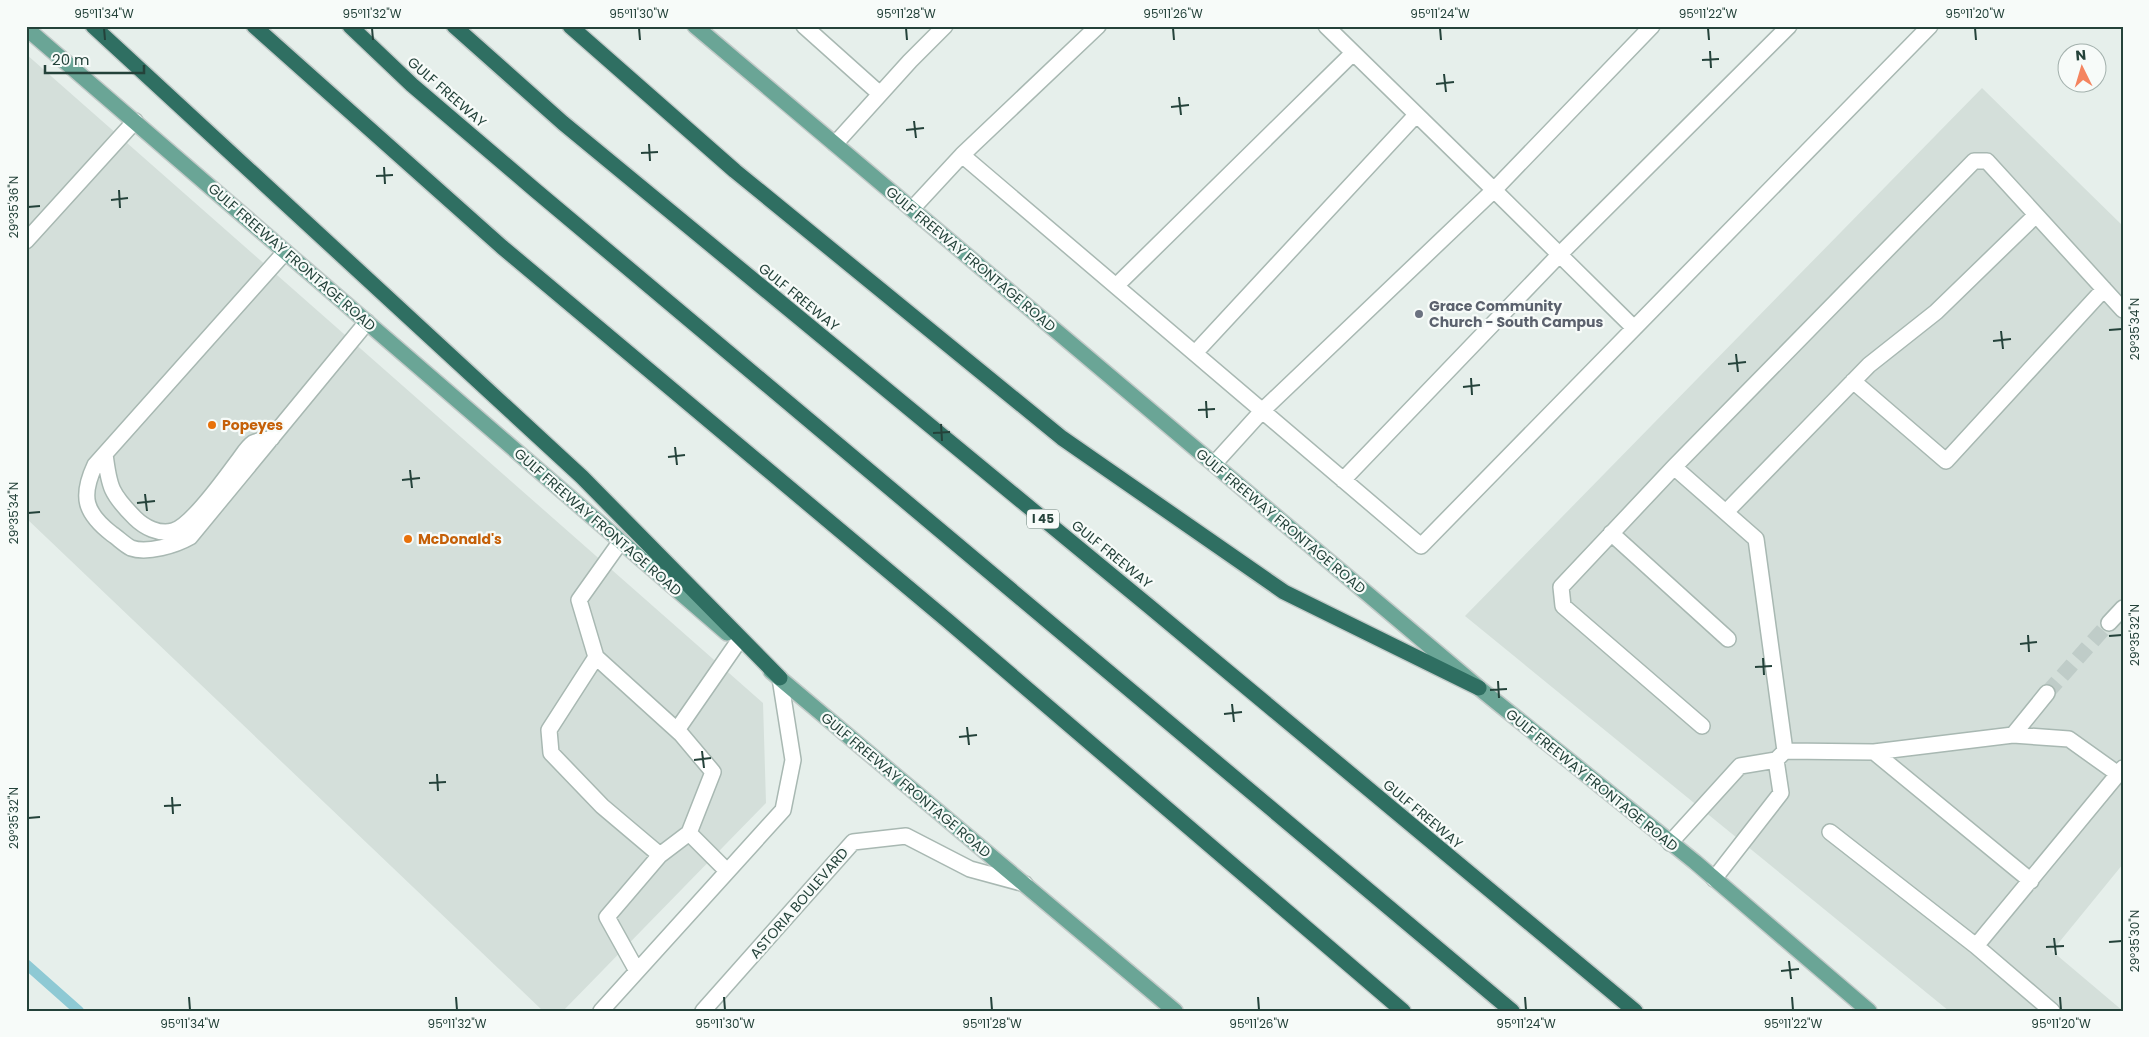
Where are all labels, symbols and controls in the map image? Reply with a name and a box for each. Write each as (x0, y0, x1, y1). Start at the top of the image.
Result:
text: 95°11'34"W (74, 5, 134, 22)
text: 95°11'32"W (343, 5, 402, 22)
text: 95°11'30"W (609, 5, 669, 22)
text: 95°11'28"W (876, 5, 936, 22)
text: 95°11'26"W (1143, 5, 1203, 22)
text: 95°11'24"W (1410, 5, 1470, 22)
text: 95°11'22"W (1679, 5, 1738, 22)
text: 95°11'20"W (1945, 5, 2005, 22)
scale bar (45, 42, 144, 74)
north arrow (2056, 42, 2106, 92)
text: N (2075, 45, 2087, 65)
text: 20 m (52, 49, 90, 70)
street label: GULF FREEWAY (403, 52, 491, 132)
text: 29°35'36"N (5, 176, 22, 238)
street label: GULF FREEWAY FRONTAGE ROAD (204, 179, 380, 336)
street label: GULF FREEWAY FRONTAGE ROAD (882, 182, 1060, 336)
street label: GULF FREEWAY (754, 258, 844, 336)
place label: Grace Community Church - South Campus (1429, 296, 1603, 332)
text: 29°35'34"N (2126, 298, 2143, 360)
marker: Grace Community Church - South Campus (1413, 308, 1425, 320)
place label: Popeyes (222, 415, 283, 435)
marker: Popeyes (206, 419, 218, 431)
street label: GULF FREEWAY FRONTAGE ROAD (510, 444, 686, 601)
street label: GULF FREEWAY FRONTAGE ROAD (1192, 444, 1370, 598)
text: 29°35'34"N (5, 482, 22, 544)
road number: I 45 (1027, 509, 1059, 528)
street label: GULF FREEWAY (1067, 515, 1157, 593)
place label: McDonald's (418, 529, 502, 549)
marker: McDonald's (402, 533, 414, 545)
text: 29°35'32"N (2126, 604, 2143, 666)
street label: GULF FREEWAY FRONTAGE ROAD (1502, 704, 1682, 856)
street label: GULF FREEWAY FRONTAGE ROAD (817, 708, 995, 862)
street label: GULF FREEWAY (1379, 775, 1467, 853)
text: 29°35'32"N (5, 787, 22, 849)
street label: ASTORIA BOULEVARD (745, 843, 853, 963)
text: 29°35'30"N (2126, 910, 2143, 972)
text: 95°11'34"W (160, 1015, 220, 1032)
text: 95°11'32"W (428, 1015, 487, 1032)
text: 95°11'30"W (695, 1015, 755, 1032)
text: 95°11'28"W (962, 1015, 1022, 1032)
text: 95°11'26"W (1229, 1015, 1289, 1032)
text: 95°11'24"W (1496, 1015, 1556, 1032)
text: 95°11'22"W (1764, 1015, 1823, 1032)
text: 95°11'20"W (2031, 1015, 2091, 1032)

